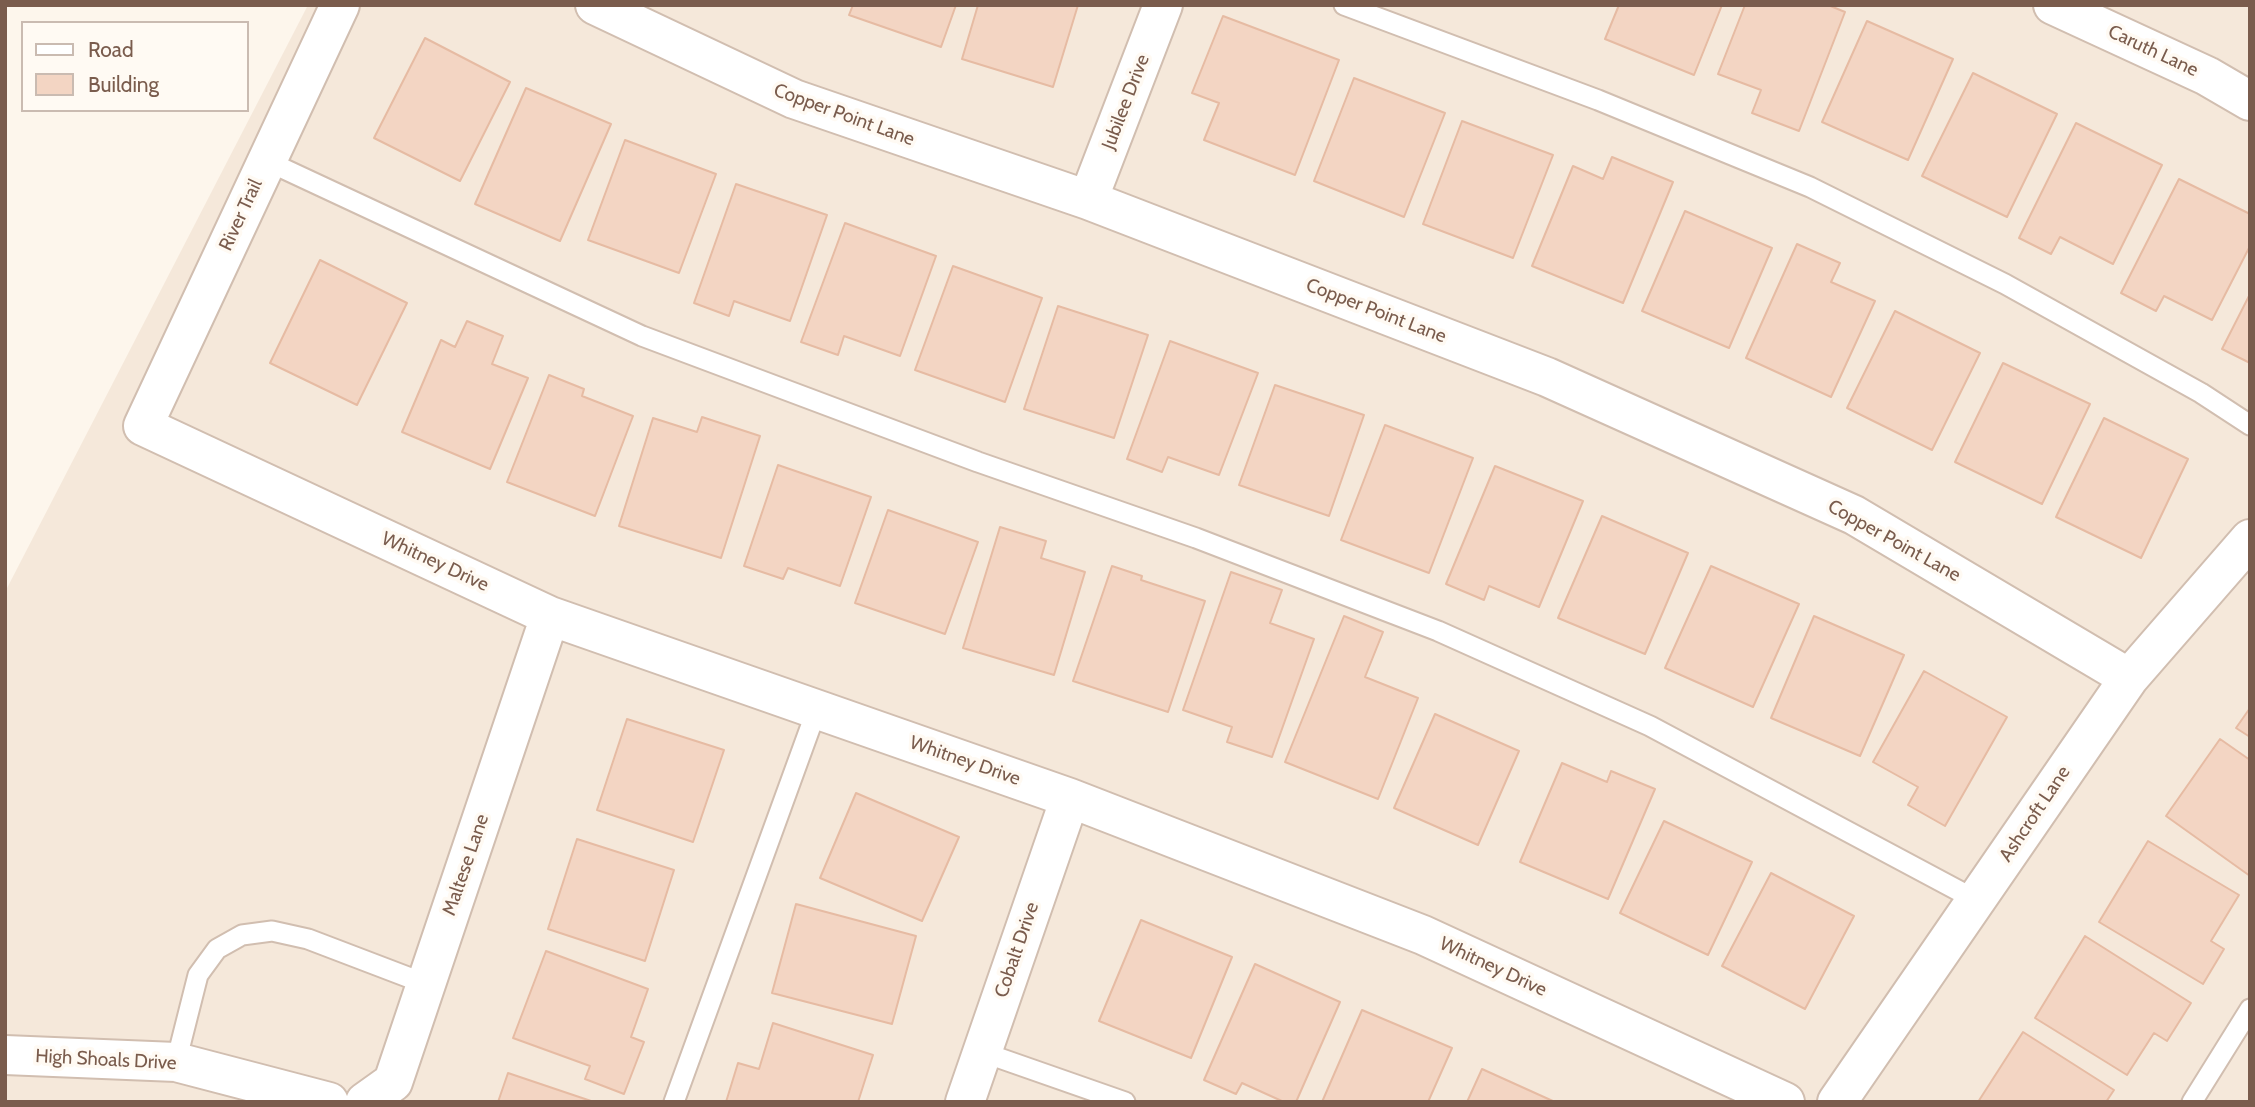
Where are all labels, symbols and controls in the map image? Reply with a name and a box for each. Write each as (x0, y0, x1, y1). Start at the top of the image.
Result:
street label: Caruth Lane (2104, 20, 2202, 82)
legend (21, 21, 248, 112)
text: Road (88, 37, 134, 62)
street label: Jubilee Drive (1097, 51, 1155, 153)
text: Building (88, 72, 159, 97)
street label: Copper Point Lane (770, 79, 918, 151)
street label: River Trail (215, 176, 267, 254)
street label: Copper Point Lane (1303, 274, 1449, 348)
street label: Copper Point Lane (1824, 495, 1964, 587)
street label: Whitney Drive (378, 527, 492, 597)
street label: Whitney Drive (907, 731, 1023, 791)
street label: Ashcroft Lane (1995, 762, 2075, 866)
street label: Maltese Lane (438, 811, 494, 919)
street label: Cobalt Drive (990, 899, 1044, 1001)
street label: Whitney Drive (1436, 932, 1550, 1002)
street label: High Shoals Drive (35, 1045, 177, 1075)

